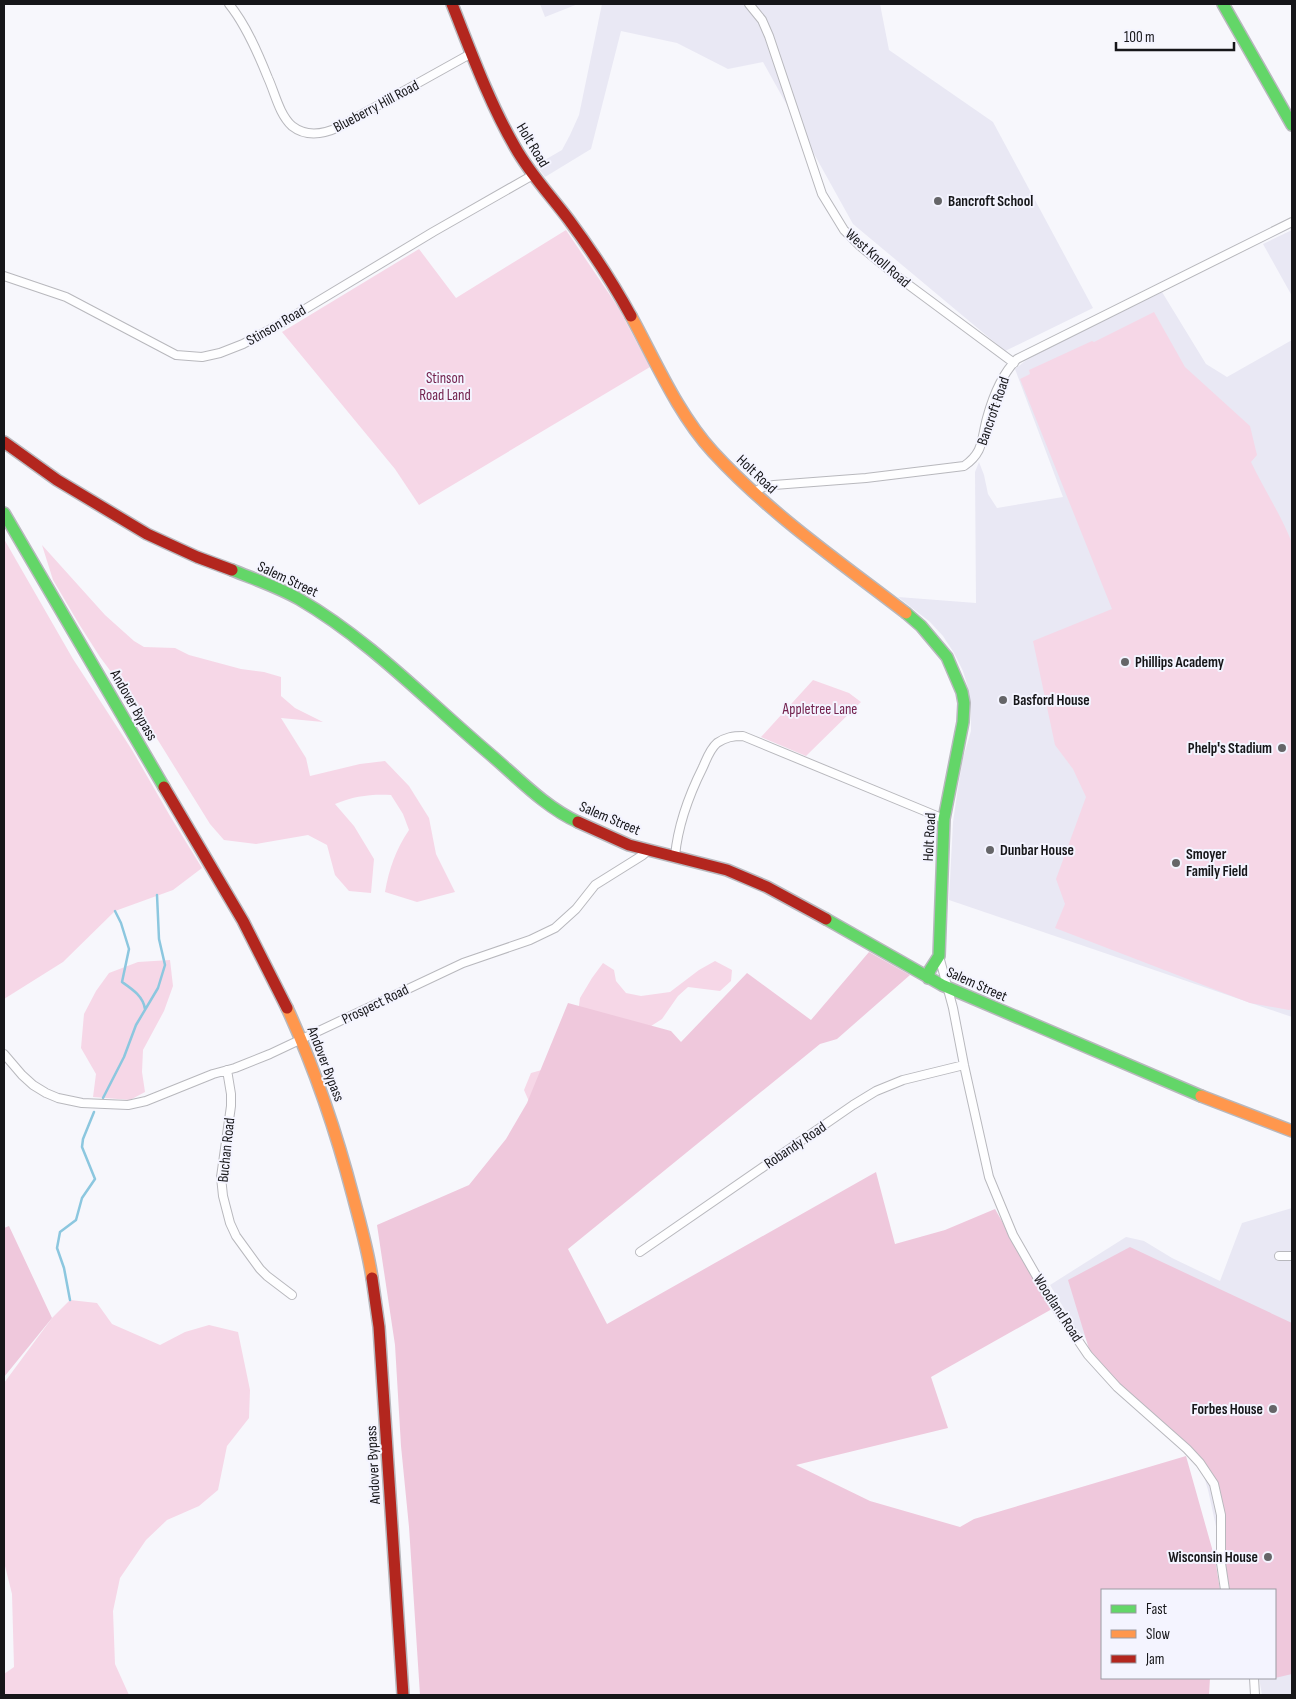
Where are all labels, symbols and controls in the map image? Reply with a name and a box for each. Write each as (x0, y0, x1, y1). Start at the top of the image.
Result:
scale bar (1116, 20, 1234, 52)
text: 100 m (1124, 28, 1155, 47)
street label: Blueberry Hill Road (330, 76, 422, 137)
street label: Holt Road (512, 120, 553, 171)
place label: Bancroft School (948, 192, 1033, 211)
marker: Bancroft School (932, 195, 944, 207)
street label: West Knoll Road (841, 225, 914, 292)
street label: Stinson Road (243, 301, 309, 350)
park label: Stinson Road Land (419, 369, 471, 405)
street label: Bancroft Road (973, 374, 1014, 448)
street label: Holt Road (732, 451, 781, 498)
street label: Salem Street (254, 557, 321, 602)
place label: Phillips Academy (1135, 653, 1225, 672)
marker: Phillips Academy (1119, 656, 1131, 668)
street label: Andover Bypass (105, 666, 161, 744)
place label: Basford House (1013, 691, 1090, 710)
marker: Basford House (997, 694, 1009, 706)
park label: Appletree Lane (782, 700, 857, 719)
place label: Phelp's Stadium (1188, 739, 1272, 758)
marker: Phelp's Stadium (1276, 742, 1288, 754)
street label: Salem Street (576, 797, 644, 840)
street label: Holt Road (919, 812, 940, 862)
place label: Dunbar House (1000, 841, 1074, 860)
marker: Dunbar House (984, 844, 996, 856)
place label: Smoyer Family Field (1186, 845, 1248, 881)
marker: Smoyer Family Field (1170, 857, 1182, 869)
street label: Salem Street (943, 963, 1011, 1006)
street label: Prospect Road (339, 980, 412, 1029)
street label: Andover Bypass (302, 1023, 349, 1104)
street label: Buchan Road (214, 1117, 239, 1183)
street label: Robandy Road (761, 1118, 830, 1173)
street label: Woodland Road (1029, 1271, 1086, 1346)
place label: Forbes House (1192, 1400, 1263, 1419)
marker: Forbes House (1267, 1403, 1279, 1415)
street label: Andover Bypass (362, 1425, 385, 1506)
place label: Wisconsin House (1168, 1548, 1258, 1567)
marker: Wisconsin House (1262, 1551, 1274, 1563)
legend (1101, 1589, 1276, 1679)
text: Fast (1146, 1600, 1168, 1619)
text: Slow (1146, 1625, 1170, 1644)
text: Jam (1145, 1650, 1164, 1669)

